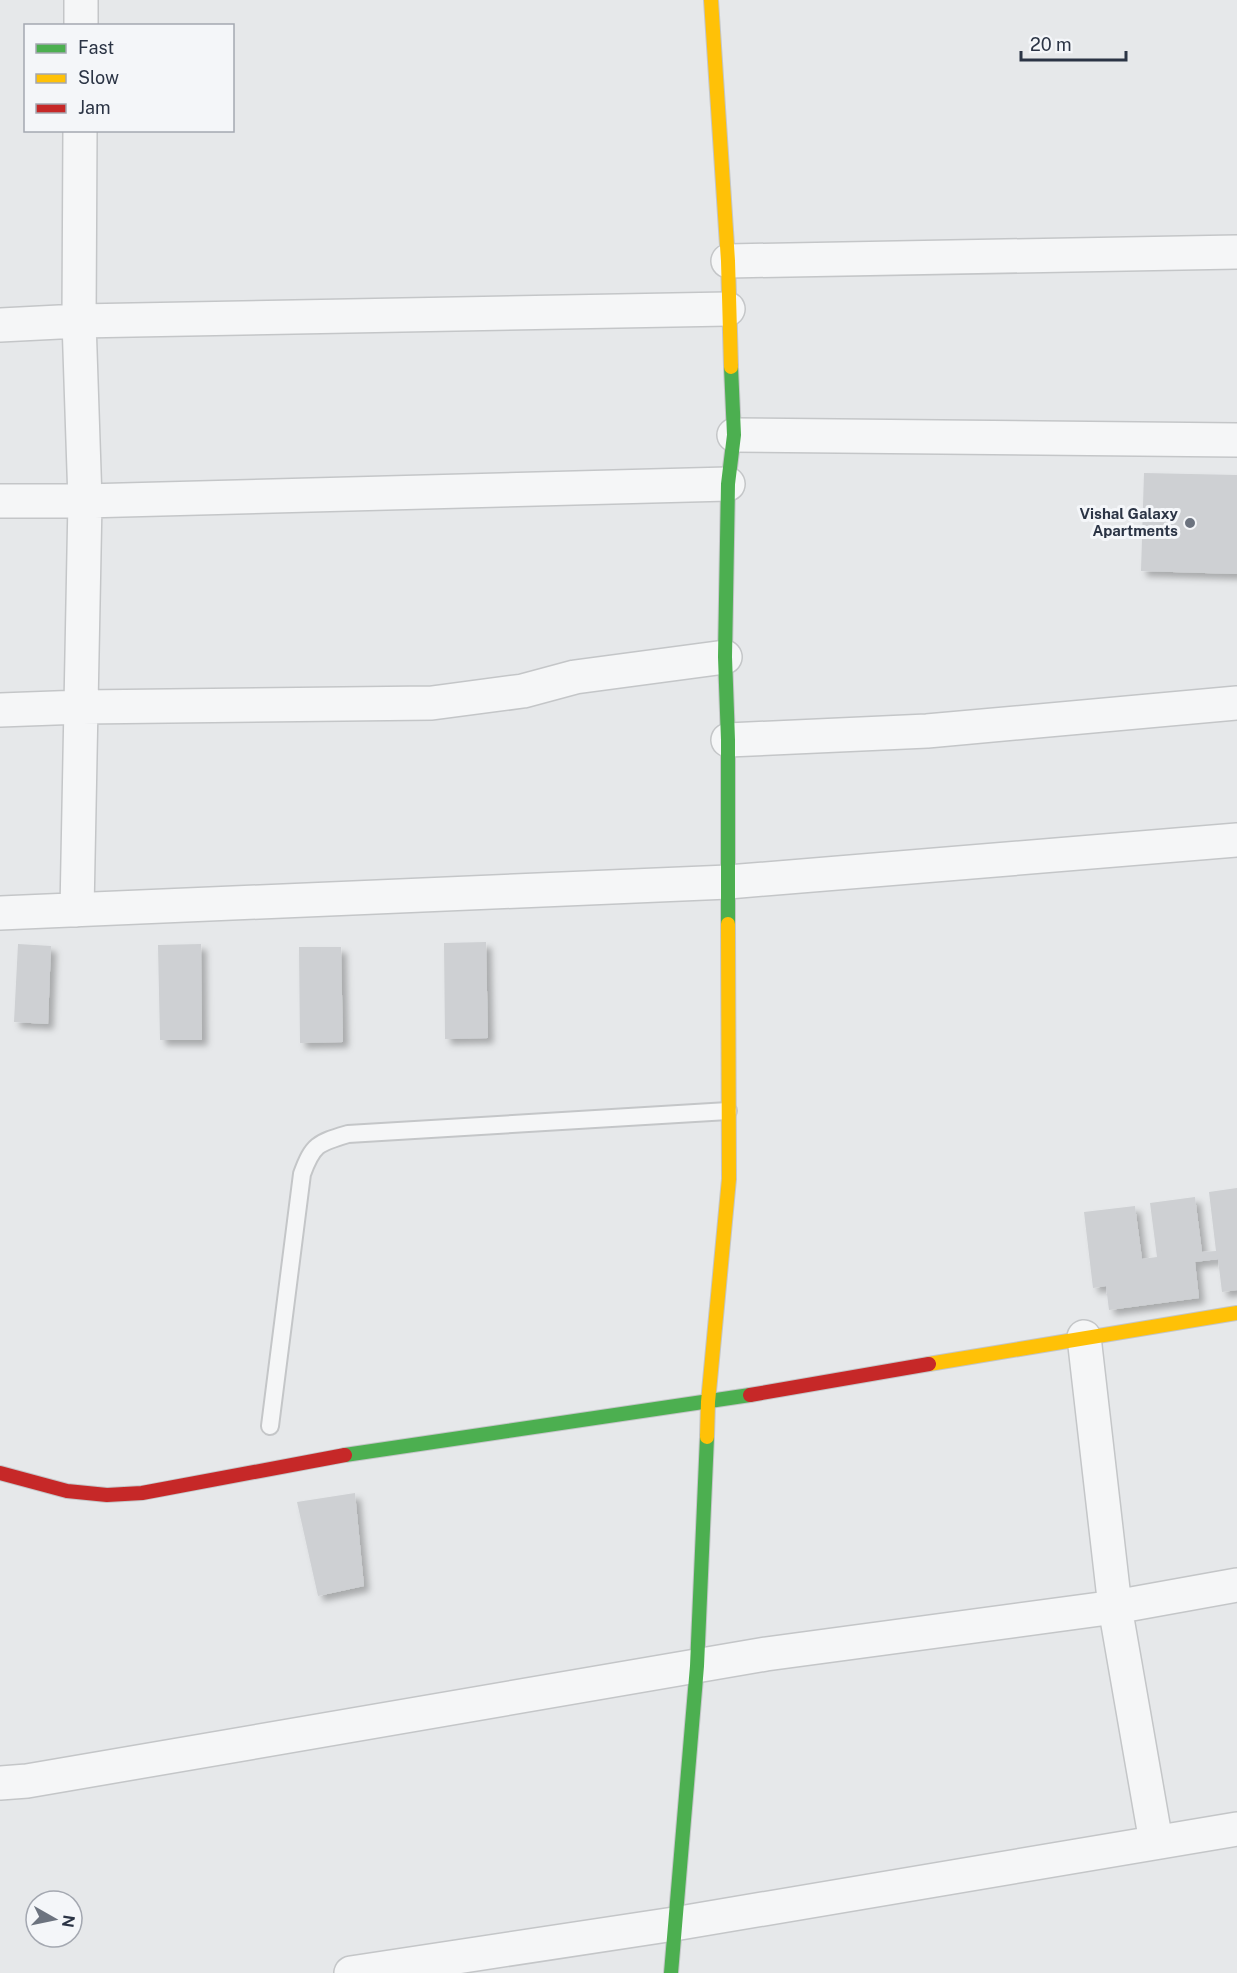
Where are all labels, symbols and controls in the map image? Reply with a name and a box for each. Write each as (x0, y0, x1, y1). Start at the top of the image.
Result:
legend (24, 24, 234, 132)
scale bar (1021, 24, 1126, 62)
text: 20 m (1030, 34, 1072, 55)
text: Fast (78, 37, 114, 58)
text: Slow (78, 67, 119, 88)
text: Jam (78, 97, 111, 118)
place label: Vishal Galaxy Apartments (1080, 505, 1179, 539)
marker: Vishal Galaxy Apartments (1183, 516, 1197, 530)
north arrow (24, 1889, 84, 1949)
text: N (58, 1914, 79, 1929)

